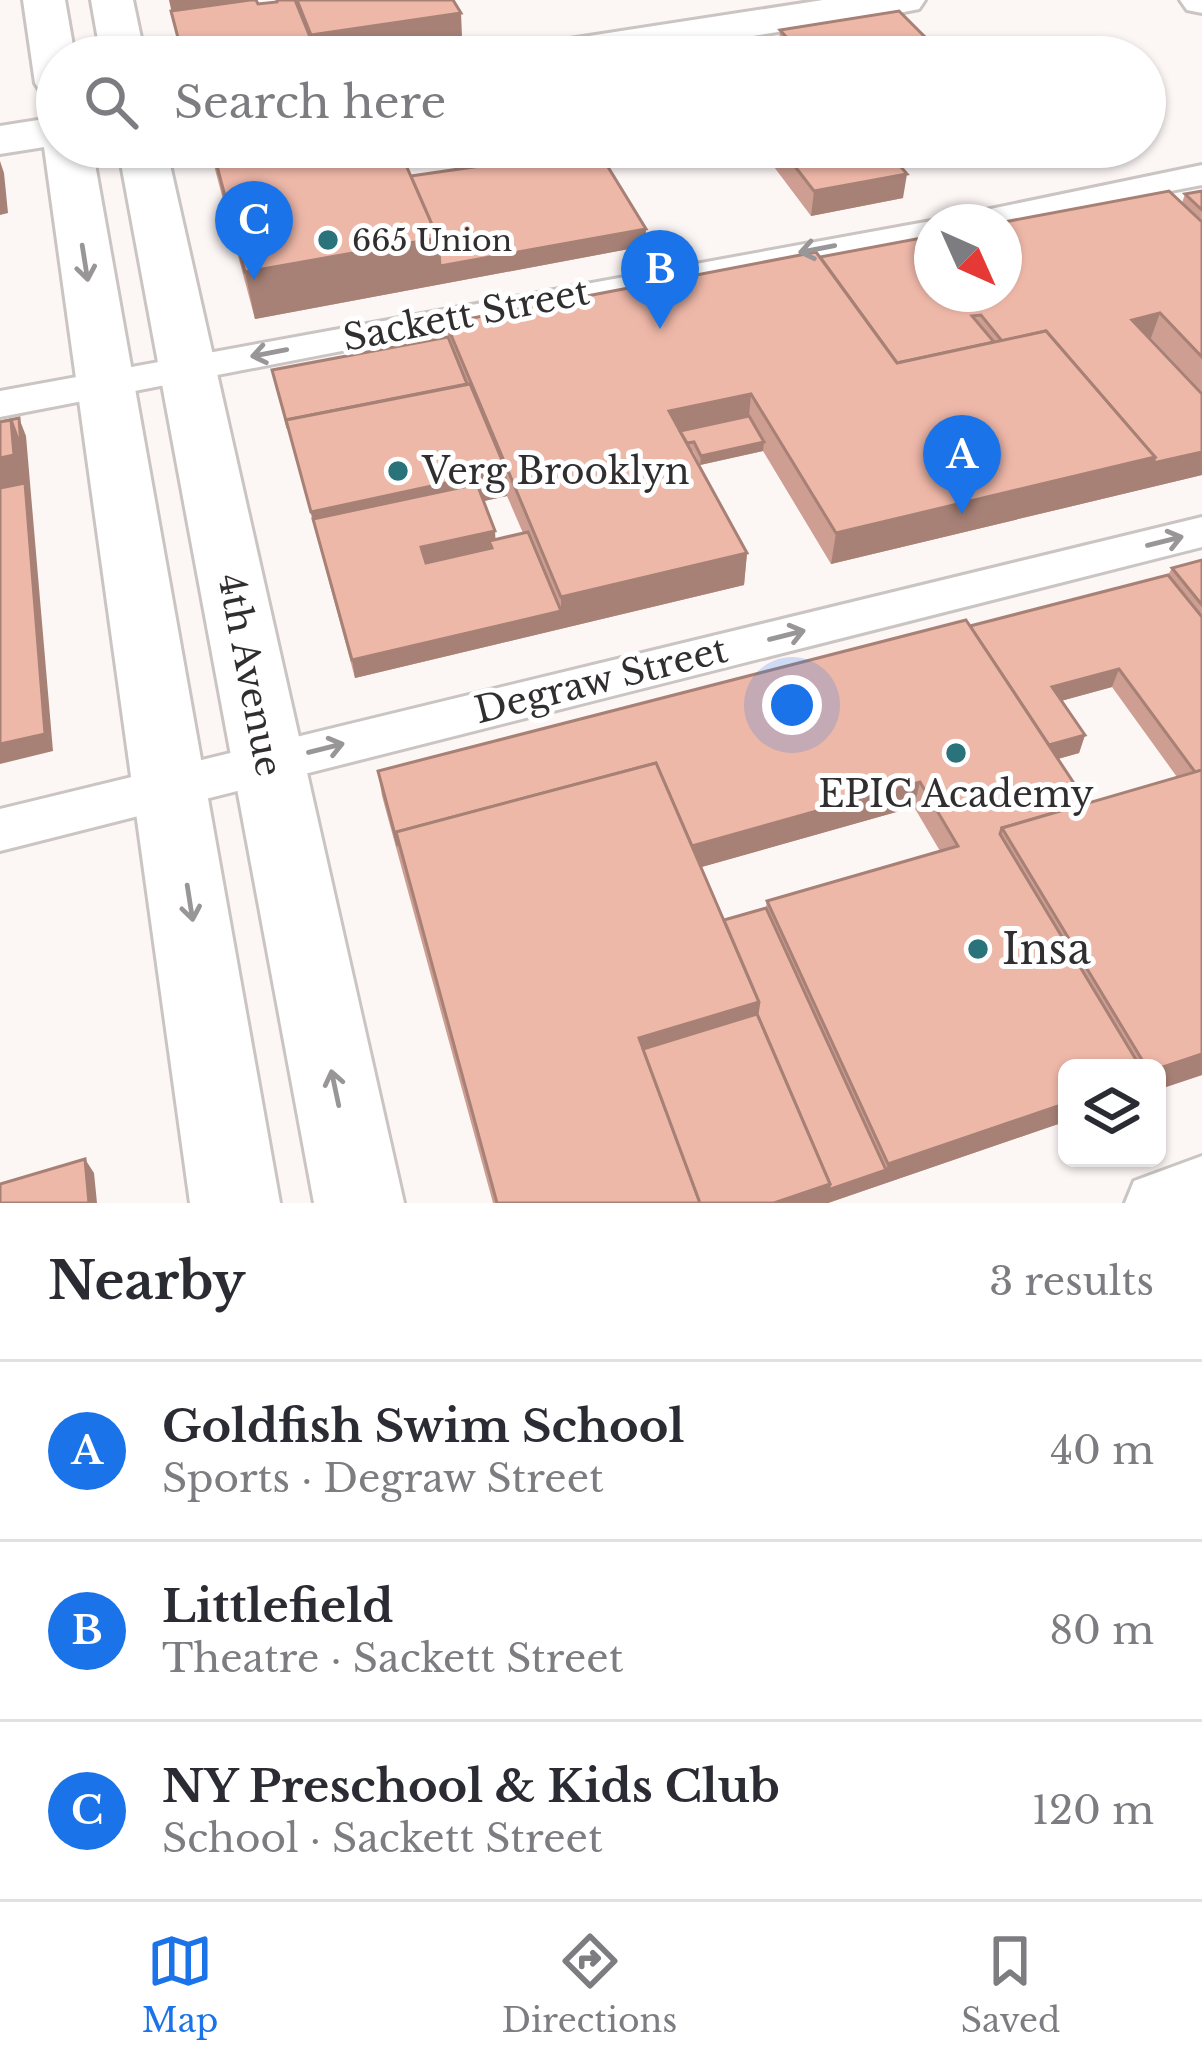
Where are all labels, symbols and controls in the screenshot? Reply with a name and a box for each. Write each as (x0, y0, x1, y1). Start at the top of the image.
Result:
search box (36, 36, 1166, 168)
icon: search (78, 69, 144, 135)
text: Search here (174, 74, 446, 130)
pin: C (215, 181, 293, 280)
north arrow (914, 204, 1022, 312)
place label: 665 Union (352, 222, 512, 259)
marker: 665 Union (315, 227, 341, 253)
pin: B (621, 230, 699, 329)
one-way arrow (798, 239, 837, 261)
one-way arrow (74, 242, 97, 281)
street label: Sackett Street (339, 269, 593, 361)
one-way arrow (250, 343, 289, 365)
pin: A (923, 415, 1001, 514)
place label: Verg Brooklyn (421, 449, 689, 494)
marker: Verg Brooklyn (385, 458, 411, 484)
one-way arrow (1146, 529, 1184, 551)
street label: 4th Avenue (208, 570, 292, 780)
one-way arrow (767, 623, 805, 645)
street label: Degraw Street (470, 627, 732, 733)
your location (762, 675, 822, 735)
one-way arrow (307, 736, 345, 758)
marker: EPIC Academy (943, 740, 969, 766)
place label: EPIC Academy (818, 772, 1094, 817)
one-way arrow (179, 883, 202, 922)
place label: Insa (1002, 923, 1091, 975)
marker: Insa (965, 936, 991, 962)
map controls (1058, 1059, 1166, 1167)
button: layers (1058, 1059, 1166, 1167)
one-way arrow (322, 1070, 345, 1108)
text: Nearby (48, 1250, 245, 1313)
text: 3 results (989, 1257, 1154, 1306)
text: Goldfish Swim School (162, 1398, 684, 1454)
text: A (71, 1426, 103, 1475)
text: 40 m (1050, 1426, 1154, 1475)
text: Sports · Degraw Street (162, 1454, 604, 1503)
text: Littlefield (162, 1578, 394, 1634)
text: B (71, 1606, 103, 1655)
text: 80 m (1049, 1606, 1154, 1655)
text: Theatre · Sackett Street (162, 1634, 623, 1683)
text: NY Preschool & Kids Club (162, 1758, 780, 1814)
text: C (71, 1786, 103, 1835)
text: 120 m (1032, 1786, 1154, 1835)
text: School · Sackett Street (162, 1814, 603, 1863)
tab: Map (142, 1928, 218, 2041)
tab: Directions (502, 1928, 677, 2041)
tab: Saved (961, 1928, 1060, 2041)

